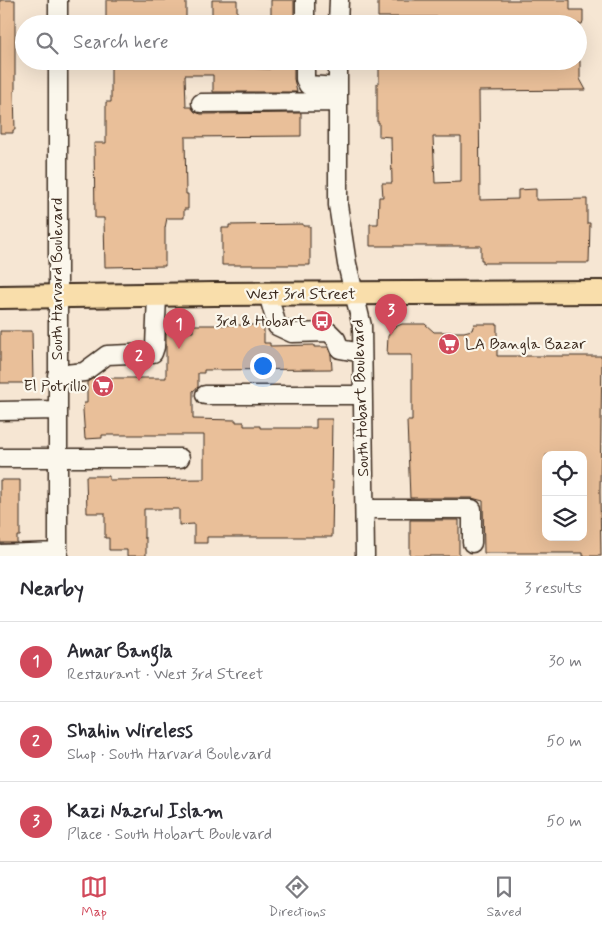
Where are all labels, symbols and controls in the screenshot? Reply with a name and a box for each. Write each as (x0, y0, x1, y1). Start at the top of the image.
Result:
search box (15, 15, 587, 70)
icon: search (33, 29, 61, 57)
text: Search here (73, 30, 169, 55)
street label: South Harvard Boulevard (47, 198, 68, 360)
street label: West 3rd Street (246, 284, 356, 305)
pin: 3 (375, 294, 407, 335)
pin: 1 (163, 308, 195, 349)
bus stop icon: 3rd & Hobart (310, 309, 334, 333)
place label: 3rd & Hobart (215, 311, 307, 332)
street label: South Hobart Boulevard (348, 319, 374, 477)
supermarket icon: LA Bangla Bazar (437, 332, 461, 356)
place label: LA Bangla Bazar (465, 334, 586, 355)
pin: 2 (123, 340, 155, 381)
your location (250, 353, 276, 379)
supermarket icon: El Potrillo (91, 374, 115, 398)
place label: El Potrillo (23, 376, 87, 397)
map controls (542, 451, 587, 541)
button: locate (542, 451, 587, 496)
button: layers (542, 496, 587, 541)
text: Nearby (20, 575, 84, 603)
text: 3 results (524, 578, 582, 599)
text: Amar Bangla (67, 639, 173, 664)
text: 1 (32, 651, 40, 672)
text: 30 m (549, 651, 582, 672)
text: Restaurant · West 3rd Street (67, 664, 263, 685)
text: Shahin Wireless (67, 719, 193, 744)
text: 2 (32, 731, 40, 752)
text: 50 m (546, 731, 582, 752)
text: Shop · South Harvard Boulevard (67, 744, 271, 765)
text: Kazi Nazrul Islam (67, 799, 223, 824)
text: 3 (32, 811, 40, 832)
text: 50 m (546, 811, 582, 832)
text: Place · South Hobart Boulevard (67, 824, 272, 845)
tab: Map (80, 873, 108, 921)
tab: Directions (269, 873, 326, 921)
tab: Saved (486, 873, 522, 921)

